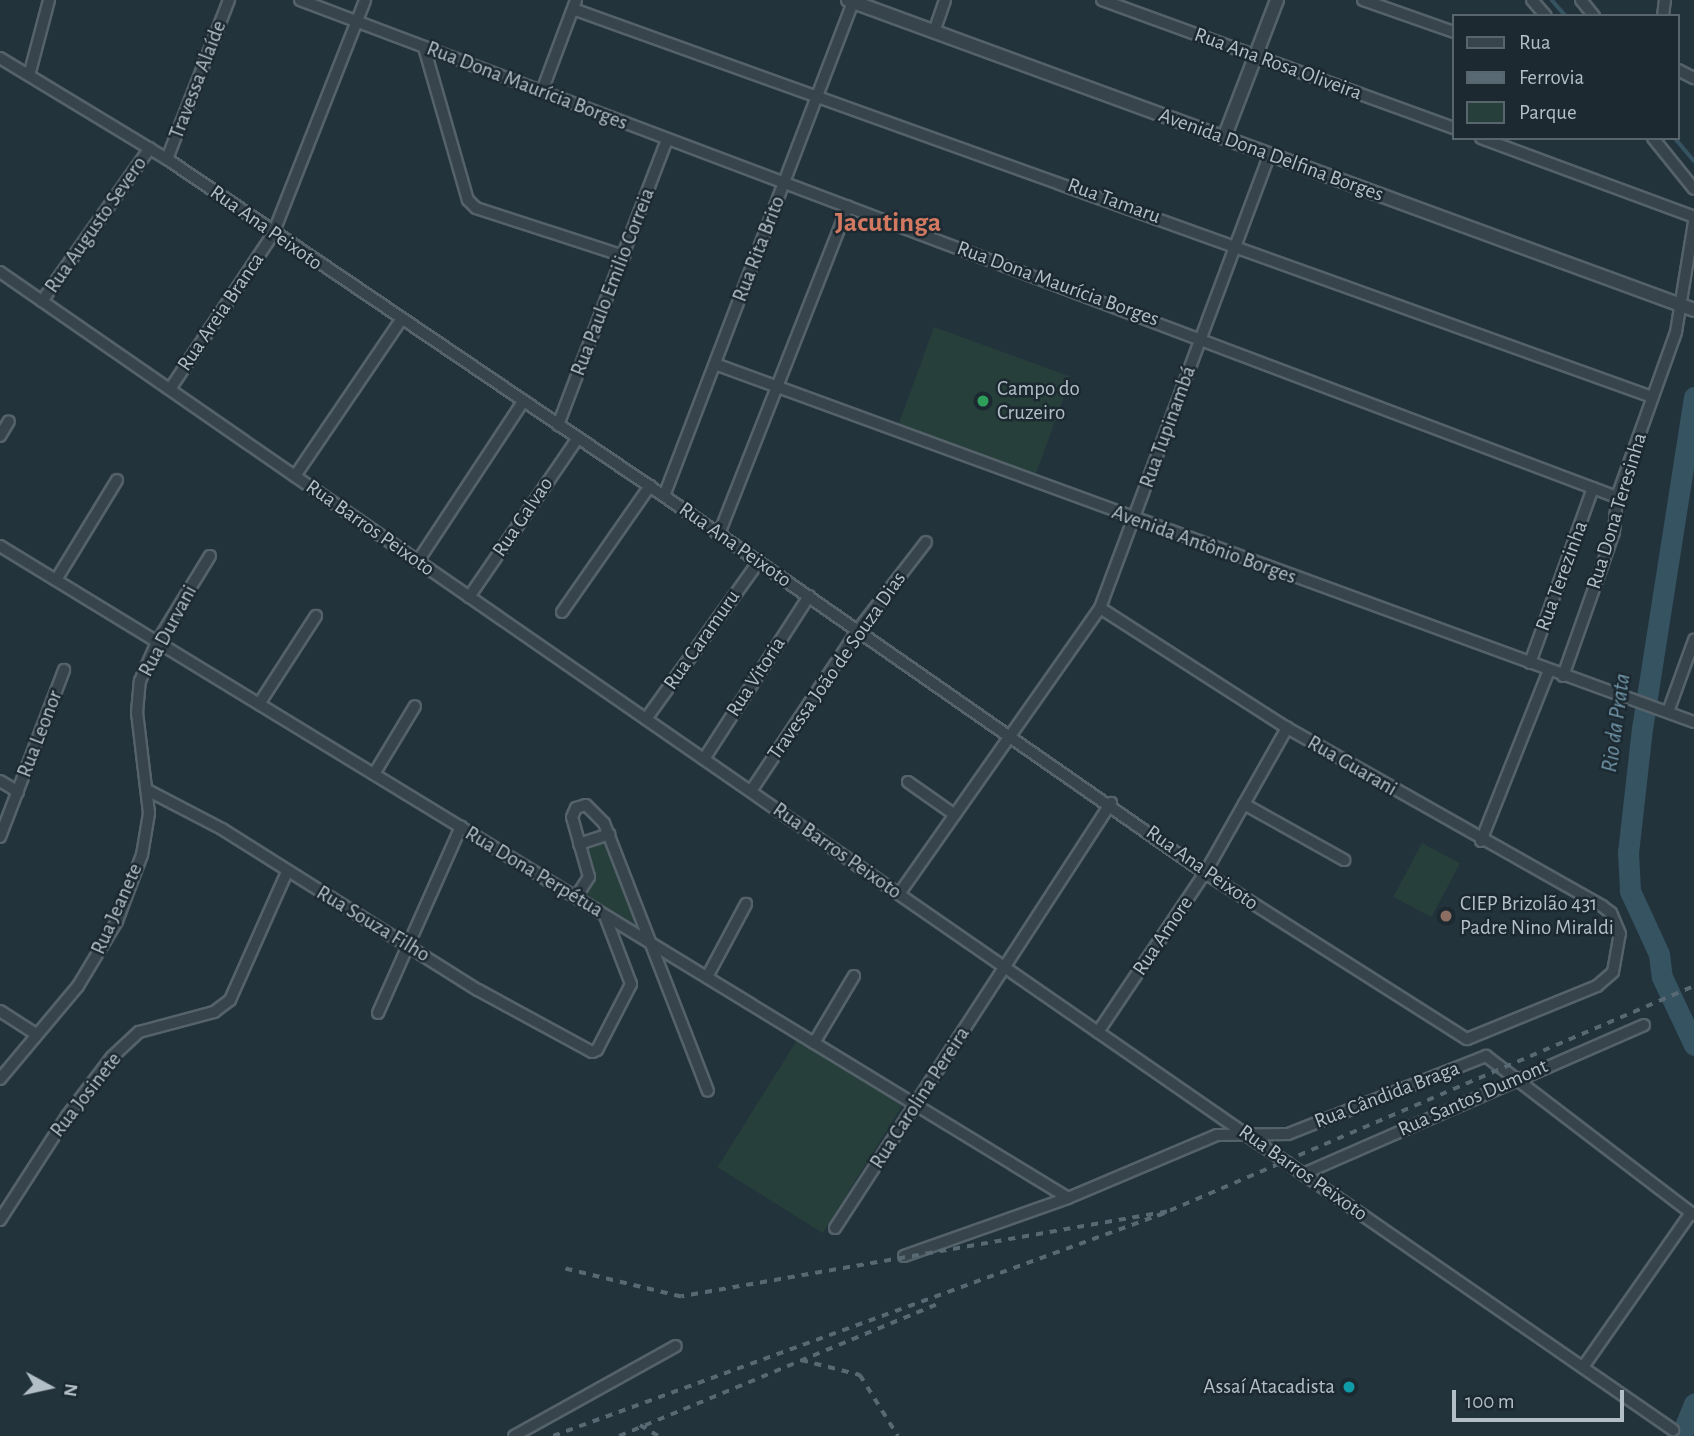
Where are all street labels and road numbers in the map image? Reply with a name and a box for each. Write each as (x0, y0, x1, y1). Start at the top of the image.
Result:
street label: Travessa Alaíde (164, 17, 232, 143)
street label: Rua Ana Rosa Oliveira (1191, 22, 1365, 106)
street label: Rua Dona Maurícia Borges (423, 36, 631, 136)
street label: Avenida Dona Delfina Borges (1155, 103, 1387, 207)
street label: Rua Augusto Severo (40, 152, 152, 298)
street label: Rua Tamaru (1064, 173, 1164, 229)
street label: Rua Ana Peixoto (205, 180, 327, 276)
street label: Rua Paulo Emilio Correia (566, 184, 660, 380)
street label: Rua Rita Brito (727, 193, 791, 305)
street label: Rua Dona Maurícia Borges (954, 236, 1162, 332)
street label: Rua Areia Branca (172, 248, 270, 376)
street label: Rua Tupinambá (1134, 363, 1202, 491)
street label: Rua Dona Teresinha (1581, 430, 1653, 592)
street label: Rua Galvao (487, 472, 559, 562)
street label: Rua Barros Peixoto (301, 474, 439, 582)
street label: Rua Ana Peixoto (674, 497, 796, 593)
street label: Avenida Antônio Borges (1108, 500, 1300, 590)
street label: Rua Terezinha (1530, 518, 1594, 634)
street label: Travessa João de Souza Dias (762, 567, 912, 765)
street label: Rua Durvani (133, 581, 203, 681)
street label: Rua Caramuru (658, 585, 746, 695)
street label: Rua Vitoria (721, 632, 791, 722)
street label: Rua Leonor (12, 687, 68, 781)
street label: Rua Guarani (1303, 730, 1401, 802)
street label: Rua Barros Peixoto (768, 797, 906, 905)
street label: Rua Ana Peixoto (1141, 820, 1263, 916)
street label: Rua Dona Perpétua (460, 821, 608, 923)
street label: Rua Jeanete (86, 860, 148, 958)
street label: Rua Souza Filho (312, 880, 434, 968)
street label: Rua Amore (1127, 891, 1199, 981)
street label: Rua Carolina Pereira (865, 1022, 975, 1174)
street label: Rua Josinete (45, 1047, 127, 1143)
street label: Rua Santos Dumont (1394, 1054, 1552, 1142)
street label: Rua Cândida Braga (1311, 1056, 1463, 1134)
street label: Rua Barros Peixoto (1234, 1119, 1372, 1227)

